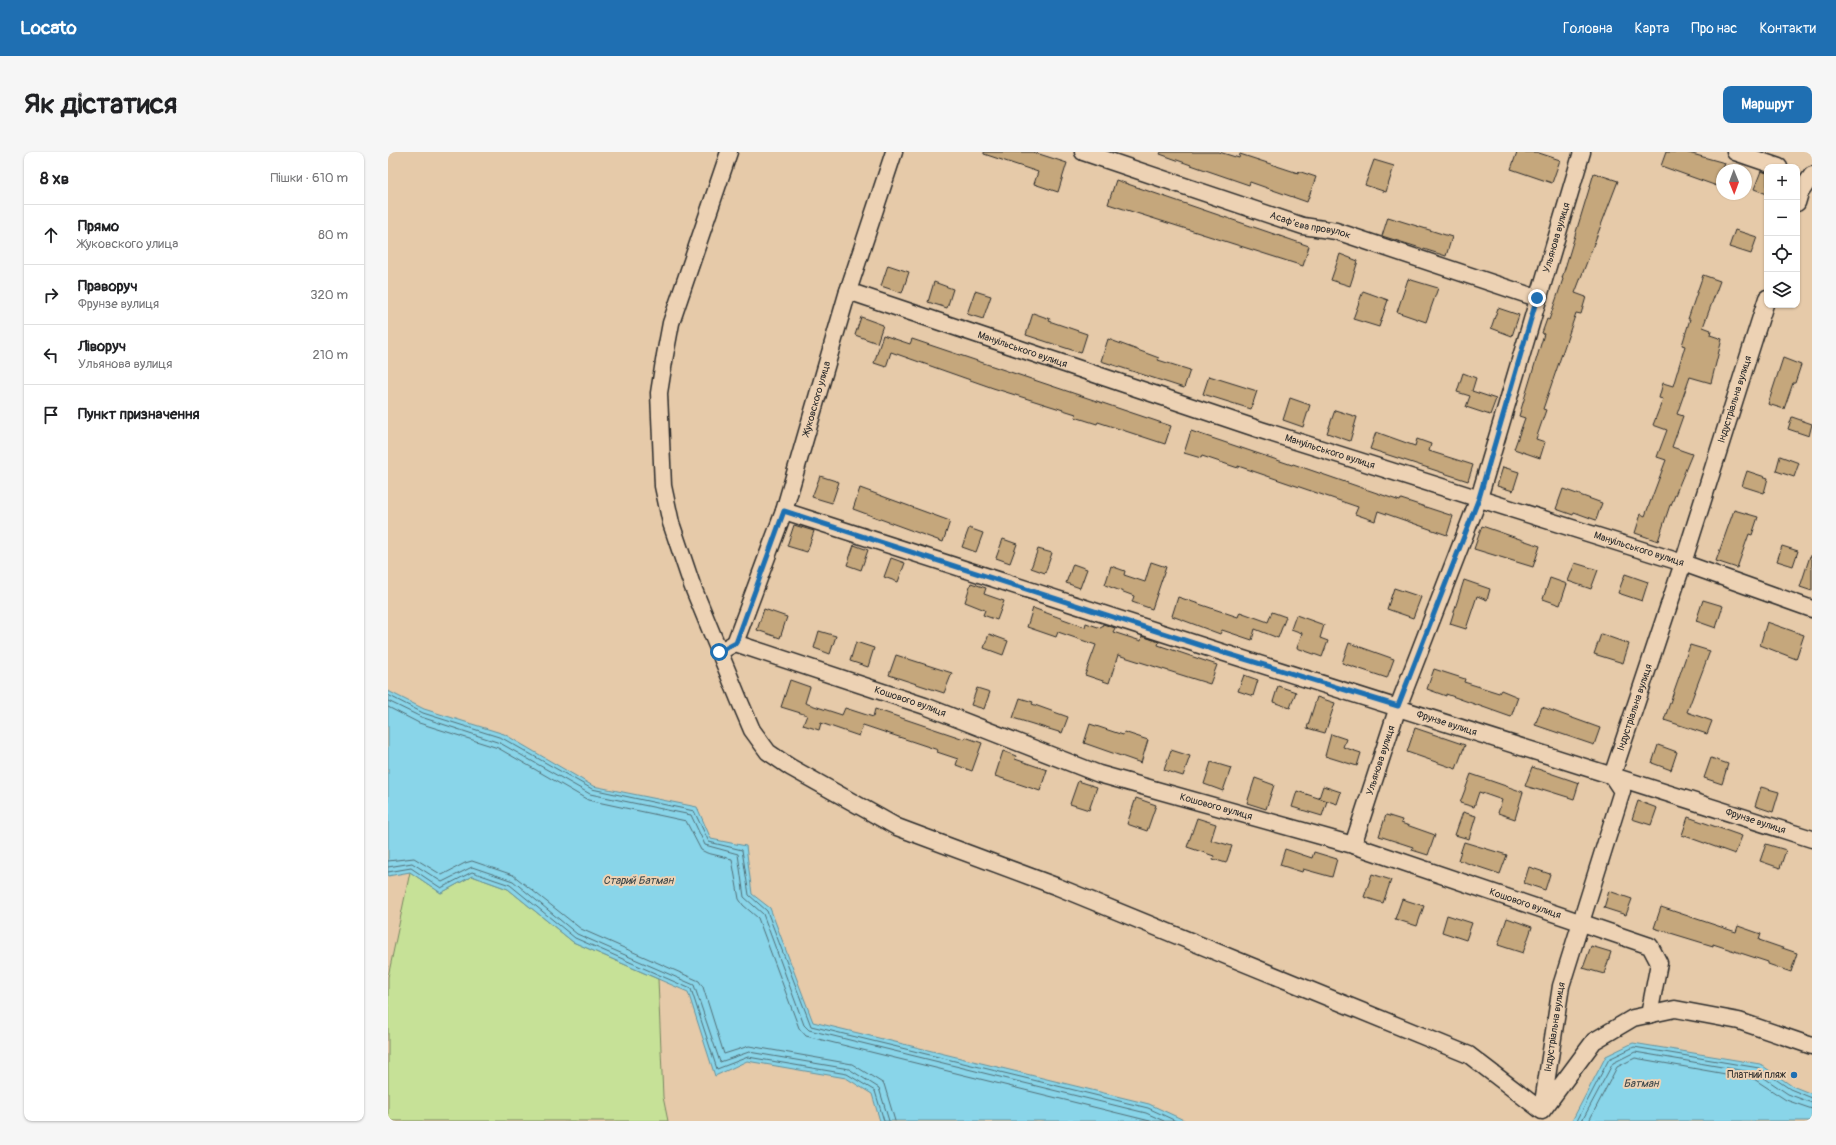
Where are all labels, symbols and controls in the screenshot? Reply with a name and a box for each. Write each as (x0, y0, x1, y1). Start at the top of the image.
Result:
text: Locato (20, 16, 77, 40)
text: Головна (1563, 20, 1613, 37)
text: Карта (1635, 20, 1669, 37)
text: Про нас (1691, 20, 1737, 37)
text: Контакти (1759, 20, 1816, 37)
button: Маршрут (1723, 86, 1812, 123)
text: Як дістатися (24, 87, 177, 122)
north arrow (1716, 164, 1752, 200)
map controls (1764, 164, 1800, 308)
button: + (1764, 164, 1800, 200)
text: 8 хв (40, 168, 69, 189)
text: Пішки · 610 m (270, 170, 348, 186)
button: − (1764, 200, 1800, 236)
street label: Ульянова вулиця (1540, 201, 1573, 274)
street label: Асаф’єва провулок (1268, 209, 1352, 241)
text: Прямо (78, 217, 119, 236)
icon: ahead (40, 224, 62, 246)
text: 80 m (318, 227, 348, 243)
text: Жуковского улица (78, 236, 178, 252)
button: locate (1764, 236, 1800, 272)
button: layers (1764, 272, 1800, 308)
text: Праворуч (78, 277, 138, 296)
icon: right (40, 284, 62, 306)
text: 320 m (310, 287, 348, 303)
route end (1528, 289, 1546, 307)
text: Фрунзе вулиця (78, 296, 159, 312)
street label: Мануільського вулиця (976, 329, 1069, 370)
text: Ліворуч (78, 337, 126, 356)
icon: left (40, 344, 62, 366)
text: 210 m (312, 347, 348, 363)
street label: Індустріальна вулиця (1715, 354, 1754, 444)
text: Ульянова вулиця (78, 356, 172, 372)
street label: Жуковского улица (800, 359, 833, 439)
icon: arrive (40, 404, 62, 426)
text: Пункт призначення (78, 405, 199, 424)
street label: Мануільського вулиця (1283, 432, 1377, 472)
street label: Мануільського вулиця (1592, 529, 1686, 569)
route start (710, 643, 728, 661)
street label: Індустріальна вулиця (1615, 662, 1655, 752)
street label: Кошового вулиця (873, 684, 948, 720)
street label: Фрунзе вулиця (1415, 708, 1479, 739)
street label: Ульянова вулиця (1364, 724, 1398, 797)
street label: Кошового вулиця (1179, 791, 1254, 823)
street label: Фрунзе вулиця (1724, 806, 1788, 836)
water label: Старий Батман (603, 874, 675, 887)
street label: Кошового вулиця (1488, 886, 1563, 921)
street label: Індустріальна вулиця (1542, 980, 1568, 1073)
place label: Платний пляж (1727, 1069, 1787, 1081)
marker: Платний пляж (1789, 1070, 1799, 1080)
water label: Батман (1623, 1077, 1660, 1090)

